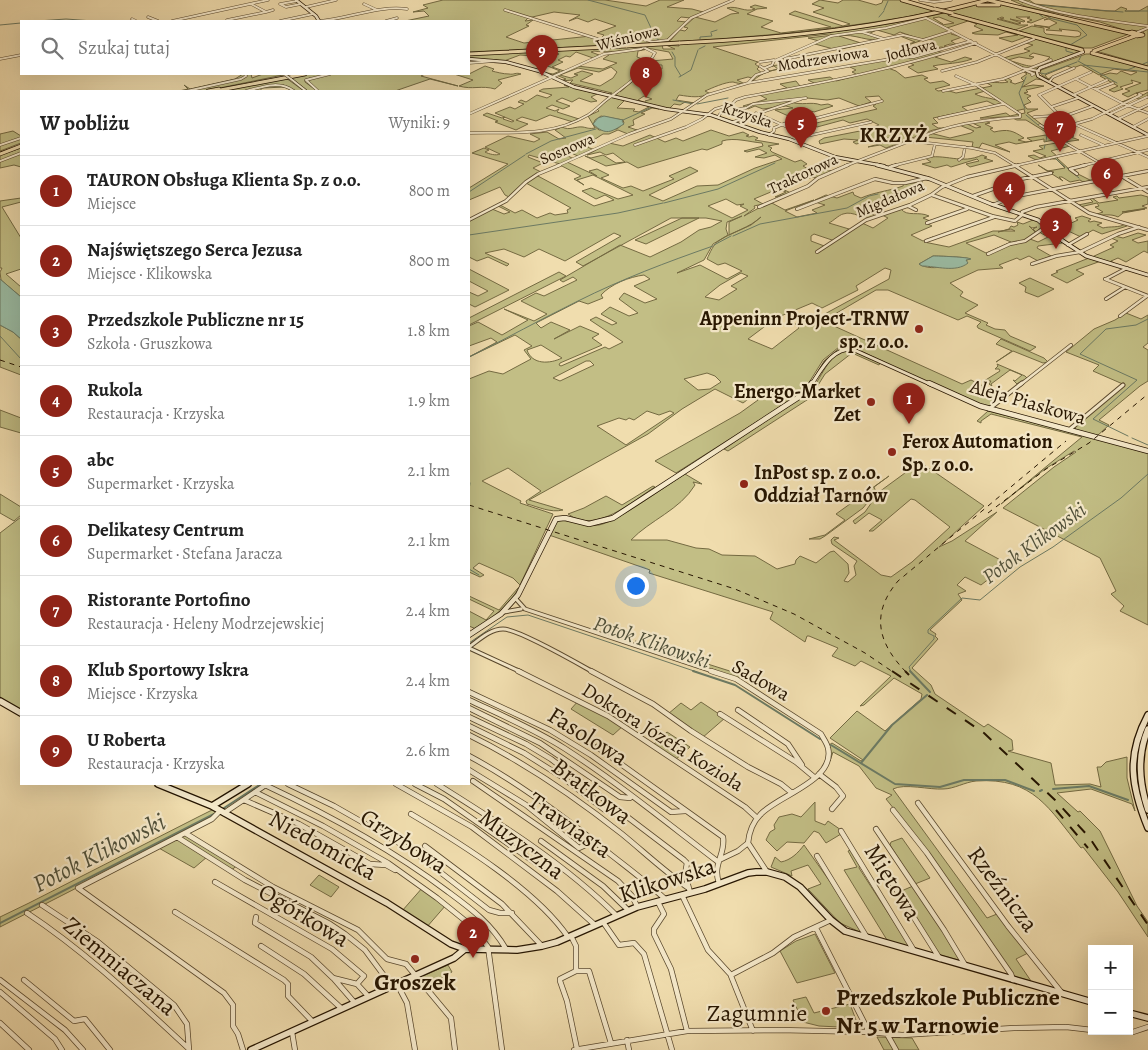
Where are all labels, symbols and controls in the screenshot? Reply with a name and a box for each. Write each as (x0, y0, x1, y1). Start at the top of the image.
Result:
street label: Wiśniowa (593, 19, 663, 57)
search box (20, 20, 470, 75)
street label: Jodłowa (883, 33, 939, 67)
icon: search (38, 34, 66, 62)
text: Szukaj tutaj (78, 35, 170, 61)
pin: 9 (526, 35, 558, 76)
street label: Modrzewiowa (776, 41, 871, 77)
pin: 8 (630, 57, 662, 98)
street label: Krzyska (719, 96, 776, 134)
pin: 5 (785, 107, 817, 148)
text: W pobliżu (40, 109, 129, 137)
pin: 7 (1044, 111, 1076, 152)
text: Wyniki: 9 (388, 112, 450, 134)
district label: KRZYŻ (859, 121, 929, 149)
street label: Sosnowa (536, 127, 598, 170)
street label: Traktorowa (764, 148, 842, 200)
pin: 6 (1091, 158, 1123, 199)
text: TAURON Obsługa Klienta Sp. z o.o. (87, 167, 361, 193)
pin: 4 (993, 172, 1025, 213)
street label: Migdałowa (852, 175, 928, 223)
text: 1 (53, 180, 59, 202)
text: 800 m (409, 180, 450, 202)
text: Miejsce (87, 193, 136, 215)
pin: 3 (1040, 208, 1072, 249)
text: Najświętszego Serca Jezusa (87, 237, 302, 263)
text: 2 (52, 250, 60, 272)
text: 800 m (409, 250, 450, 272)
text: Miejsce · Klikowska (87, 263, 212, 285)
place label: Appeninn Project-TRNW sp. z o.o. (699, 305, 910, 355)
text: Przedszkole Publiczne nr 15 (87, 307, 304, 333)
text: 3 (53, 320, 59, 342)
text: 1.8 km (407, 320, 450, 342)
marker: Appeninn Project-TRNW sp. z o.o. (913, 323, 925, 335)
text: Szkoła · Gruszkowa (87, 333, 212, 355)
street label: Aleja Piaskowa (966, 372, 1090, 432)
text: Rukola (87, 377, 143, 403)
place label: Energo-Market Zet (734, 378, 861, 428)
pin: 1 (893, 383, 925, 424)
text: 4 (52, 390, 60, 412)
text: 1.9 km (408, 390, 450, 412)
marker: Energo-Market Zet (865, 396, 877, 408)
text: Restauracja · Krzyska (87, 403, 225, 425)
place label: Ferox Automation Sp. z o.o. (902, 428, 1053, 478)
marker: Ferox Automation Sp. z o.o. (886, 446, 898, 458)
text: abc (87, 447, 114, 473)
place label: InPost sp. z o.o. Oddział Tarnów (754, 459, 888, 509)
text: 5 (53, 460, 59, 482)
text: 2.1 km (408, 460, 450, 482)
text: Supermarket · Krzyska (87, 473, 235, 495)
marker: InPost sp. z o.o. Oddział Tarnów (738, 478, 750, 490)
water label: Potok Klikowski (976, 496, 1092, 590)
text: Delikatesy Centrum (87, 517, 244, 543)
text: 6 (52, 530, 60, 552)
text: 2.1 km (408, 530, 450, 552)
text: Supermarket · Stefana Jaracza (87, 543, 283, 565)
your location (623, 573, 649, 599)
text: Ristorante Portofino (87, 587, 251, 613)
text: 7 (53, 600, 59, 622)
text: 2.4 km (406, 600, 450, 622)
water label: Potok Klikowski (590, 609, 714, 675)
text: Restauracja · Heleny Modrzejewskiej (87, 613, 324, 635)
street label: Sadowa (727, 653, 796, 708)
text: Klub Sportowy Iskra (87, 657, 249, 683)
text: 8 (52, 670, 60, 692)
text: 2.4 km (406, 670, 450, 692)
street label: Doktora Józefa Kozioła (577, 676, 750, 798)
text: Miejsce · Krzyska (87, 683, 198, 705)
street label: Fasolowa (542, 699, 635, 774)
text: U Roberta (87, 727, 166, 753)
text: 9 (52, 740, 60, 762)
text: 2.6 km (406, 740, 450, 762)
street label: Bratkowa (545, 750, 639, 832)
text: Restauracja · Krzyska (87, 753, 225, 775)
street label: Trawiasta (522, 784, 619, 866)
street label: Grzybowa (354, 801, 454, 882)
street label: Muzyczna (473, 801, 572, 887)
street label: Niedomicka (263, 802, 383, 888)
water label: Potok Klikowski (27, 805, 171, 901)
street label: Miętowa (857, 838, 929, 927)
street label: Rzeźnicza (960, 840, 1046, 939)
street label: Klikowska (615, 849, 720, 911)
street label: Ogórkowa (253, 875, 356, 955)
street label: Ziemniaczana (56, 909, 184, 1023)
pin: 2 (457, 917, 489, 958)
map controls (1088, 945, 1133, 1035)
button: + (1088, 945, 1133, 990)
marker: Groszek (409, 953, 421, 965)
place label: Groszek (374, 966, 456, 998)
place label: Przedszkole Publiczne Nr 5 w Tarnowie (836, 981, 1060, 1041)
button: − (1088, 990, 1133, 1035)
street label: Zagumnie (707, 997, 807, 1029)
marker: Przedszkole Publiczne Nr 5 w Tarnowie (820, 1005, 832, 1017)

